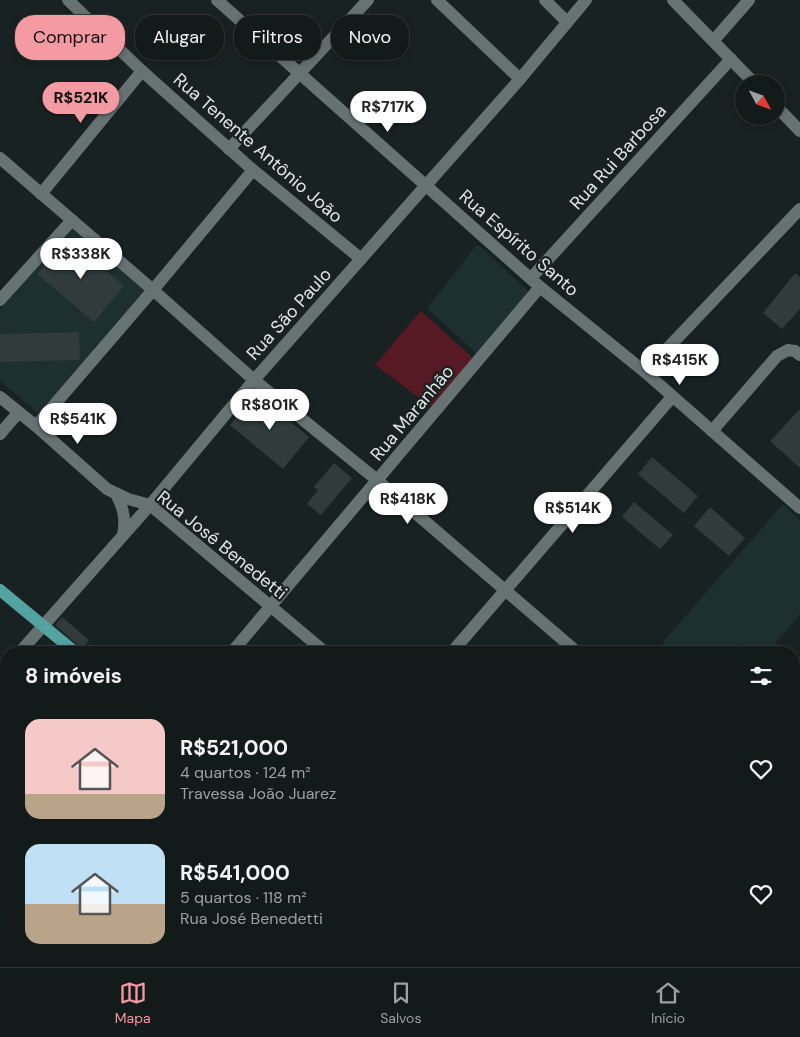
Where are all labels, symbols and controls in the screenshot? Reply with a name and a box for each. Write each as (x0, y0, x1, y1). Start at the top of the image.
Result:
chip: Comprar (15, 15, 125, 60)
chip: Alugar (135, 15, 224, 60)
chip: Filtros (234, 15, 321, 60)
chip: Novo (331, 15, 409, 60)
street label: Rua Tenente Antônio João (168, 68, 348, 228)
north arrow (735, 75, 785, 125)
map controls (735, 75, 785, 125)
pin: R$521K (40, 82, 122, 124)
text: R$521K (53, 87, 109, 108)
pin: R$717K (347, 90, 429, 133)
text: R$717K (361, 96, 415, 117)
street label: Rua Rui Barbosa (564, 99, 672, 215)
street label: Rua Espírito Santo (454, 184, 584, 302)
pin: R$338K (40, 238, 122, 280)
text: R$338K (51, 243, 111, 264)
street label: Rua São Paulo (241, 263, 337, 365)
pin: R$415K (639, 344, 721, 386)
text: R$415K (652, 349, 708, 370)
street label: Rua Maranhão (365, 360, 459, 466)
pin: R$801K (229, 388, 311, 431)
text: R$801K (241, 394, 299, 415)
pin: R$541K (37, 402, 119, 445)
text: R$541K (50, 408, 106, 429)
pin: R$418K (367, 482, 449, 525)
street label: Rua José Benedetti (152, 485, 292, 605)
text: R$418K (380, 488, 436, 509)
pin: R$514K (532, 492, 614, 534)
text: R$514K (545, 497, 601, 518)
text: 8 imóveis (25, 662, 122, 690)
icon: filters (747, 662, 775, 690)
text: R$521,000 (180, 734, 288, 762)
icon: home (65, 739, 125, 799)
icon: heart (747, 755, 775, 783)
text: 4 quartos · 124 m² (180, 762, 310, 783)
text: Travessa João Juarez (180, 783, 336, 804)
text: R$541,000 (180, 859, 290, 887)
icon: home (65, 864, 125, 924)
icon: heart (747, 880, 775, 908)
text: 5 quartos · 118 m² (180, 887, 307, 908)
text: Rua José Benedetti (180, 908, 323, 929)
tab: Mapa (115, 979, 151, 1027)
tab: Salvos (380, 979, 421, 1027)
tab: Início (651, 979, 685, 1027)

